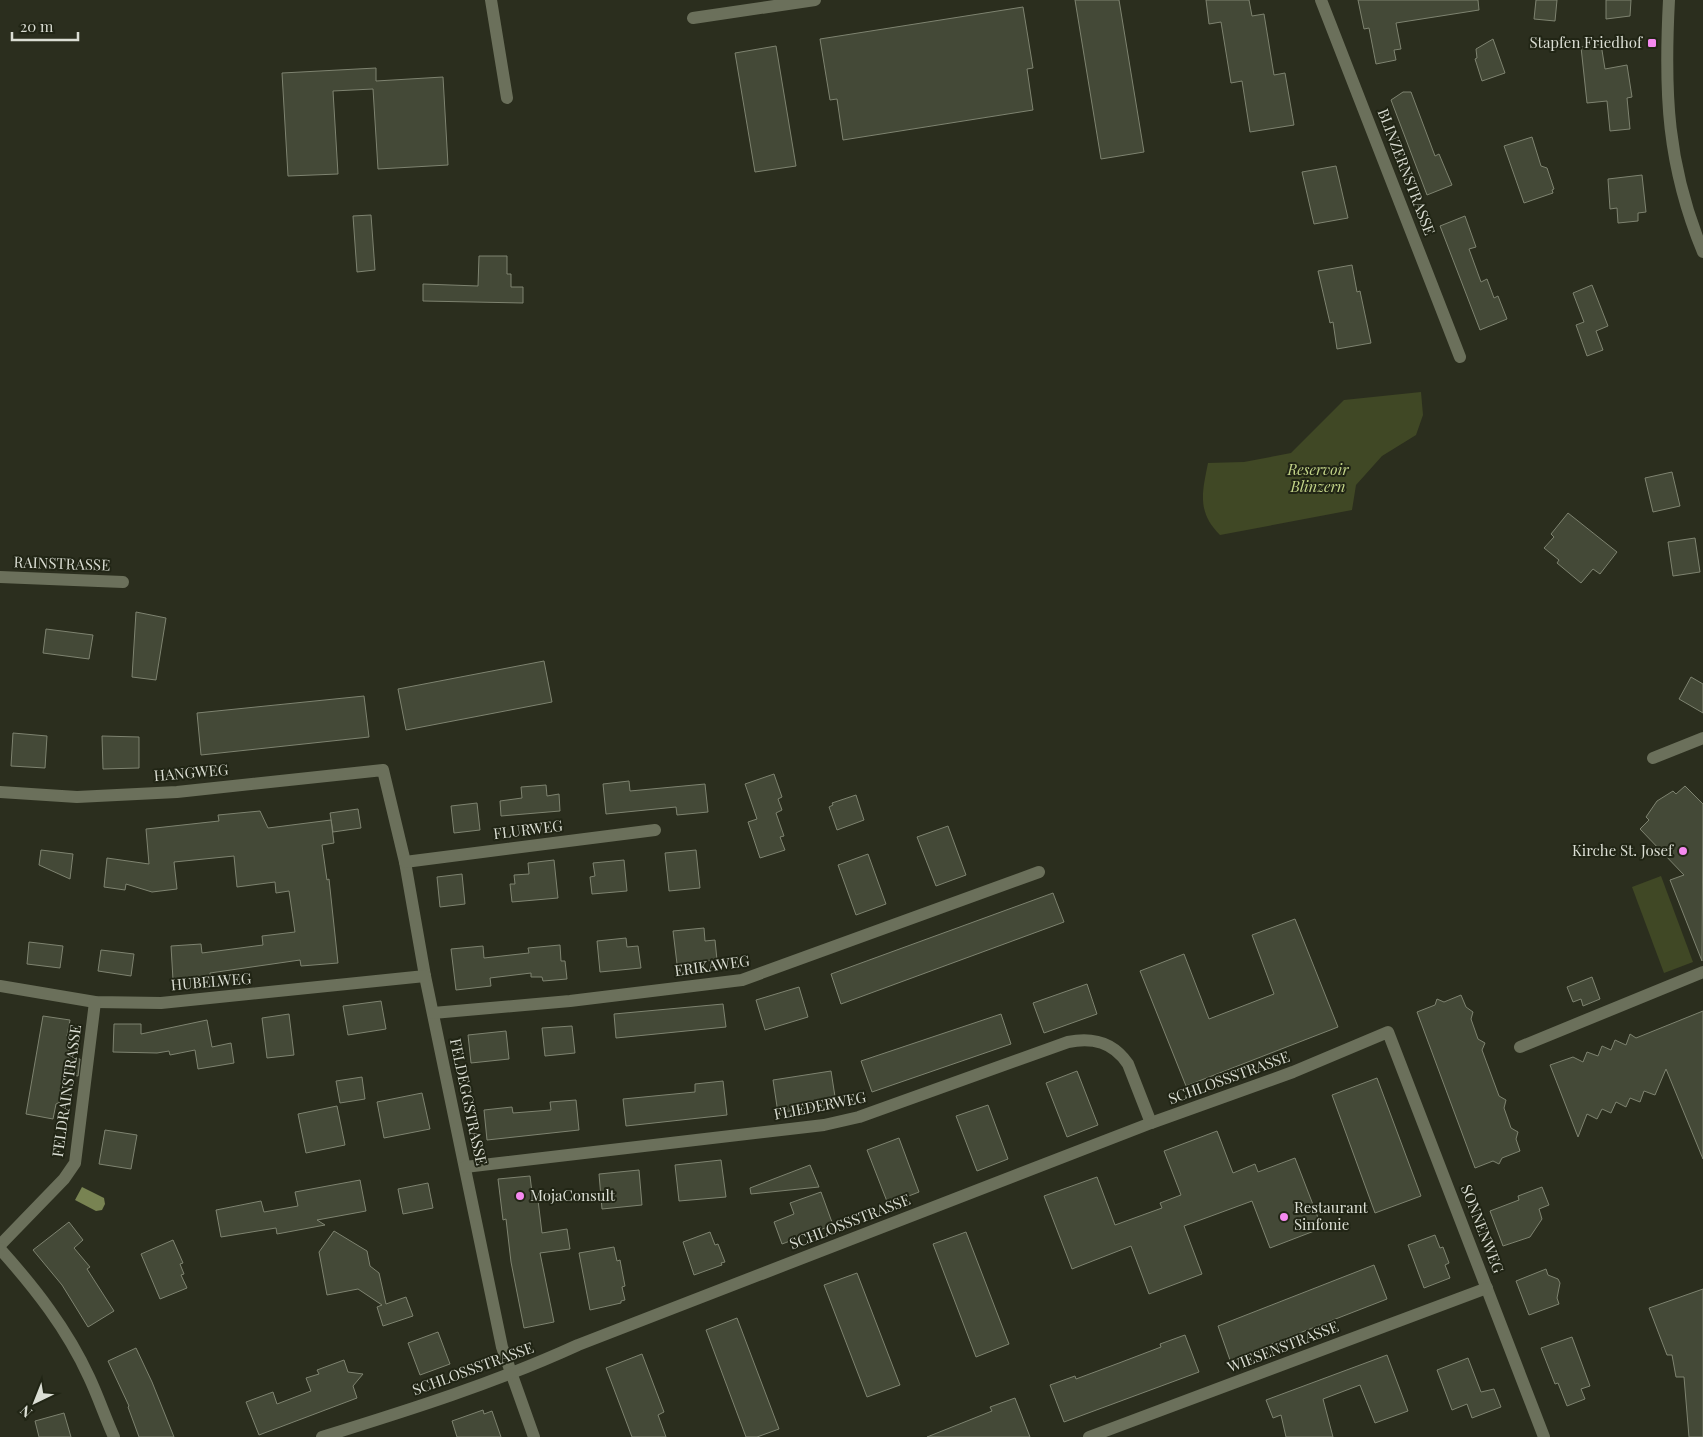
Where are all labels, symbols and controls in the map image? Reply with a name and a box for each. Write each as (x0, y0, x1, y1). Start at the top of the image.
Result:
scale bar (12, 10, 79, 42)
text: 20 m (20, 16, 54, 36)
place label: Stapfen Friedhof (1529, 32, 1643, 52)
marker: Stapfen Friedhof (1646, 37, 1658, 49)
street label: BLINZERNSTRASSE (1374, 106, 1440, 238)
park label: Reservoir Blinzern (1286, 459, 1349, 496)
street label: RAINSTRASSE (13, 551, 111, 575)
street label: HANGWEG (153, 759, 229, 785)
street label: FLURWEG (492, 815, 564, 843)
place label: Kirche St. Josef (1572, 840, 1674, 860)
marker: Kirche St. Josef (1677, 845, 1689, 857)
street label: ERIKAWEG (673, 950, 751, 980)
street label: HUBELWEG (170, 967, 252, 994)
street label: FELDRAINSTRASSE (47, 1023, 85, 1158)
street label: FELDEGGSTRASSE (446, 1036, 492, 1167)
street label: SCHLOSSSTRASSE (1165, 1046, 1292, 1108)
street label: FLIEDERWEG (772, 1086, 868, 1124)
street label: SONNENWEG (1457, 1182, 1509, 1276)
place label: MojaConsult (530, 1185, 616, 1205)
street label: SCHLOSSSTRASSE (786, 1189, 913, 1253)
marker: MojaConsult (514, 1190, 526, 1202)
place label: Restaurant Sinfonie (1294, 1197, 1369, 1234)
marker: Restaurant Sinfonie (1278, 1211, 1290, 1223)
street label: WIESENSTRASSE (1223, 1316, 1341, 1377)
street label: SCHLOSSSTRASSE (409, 1337, 536, 1399)
north arrow (10, 1377, 60, 1427)
text: N (16, 1401, 36, 1422)

